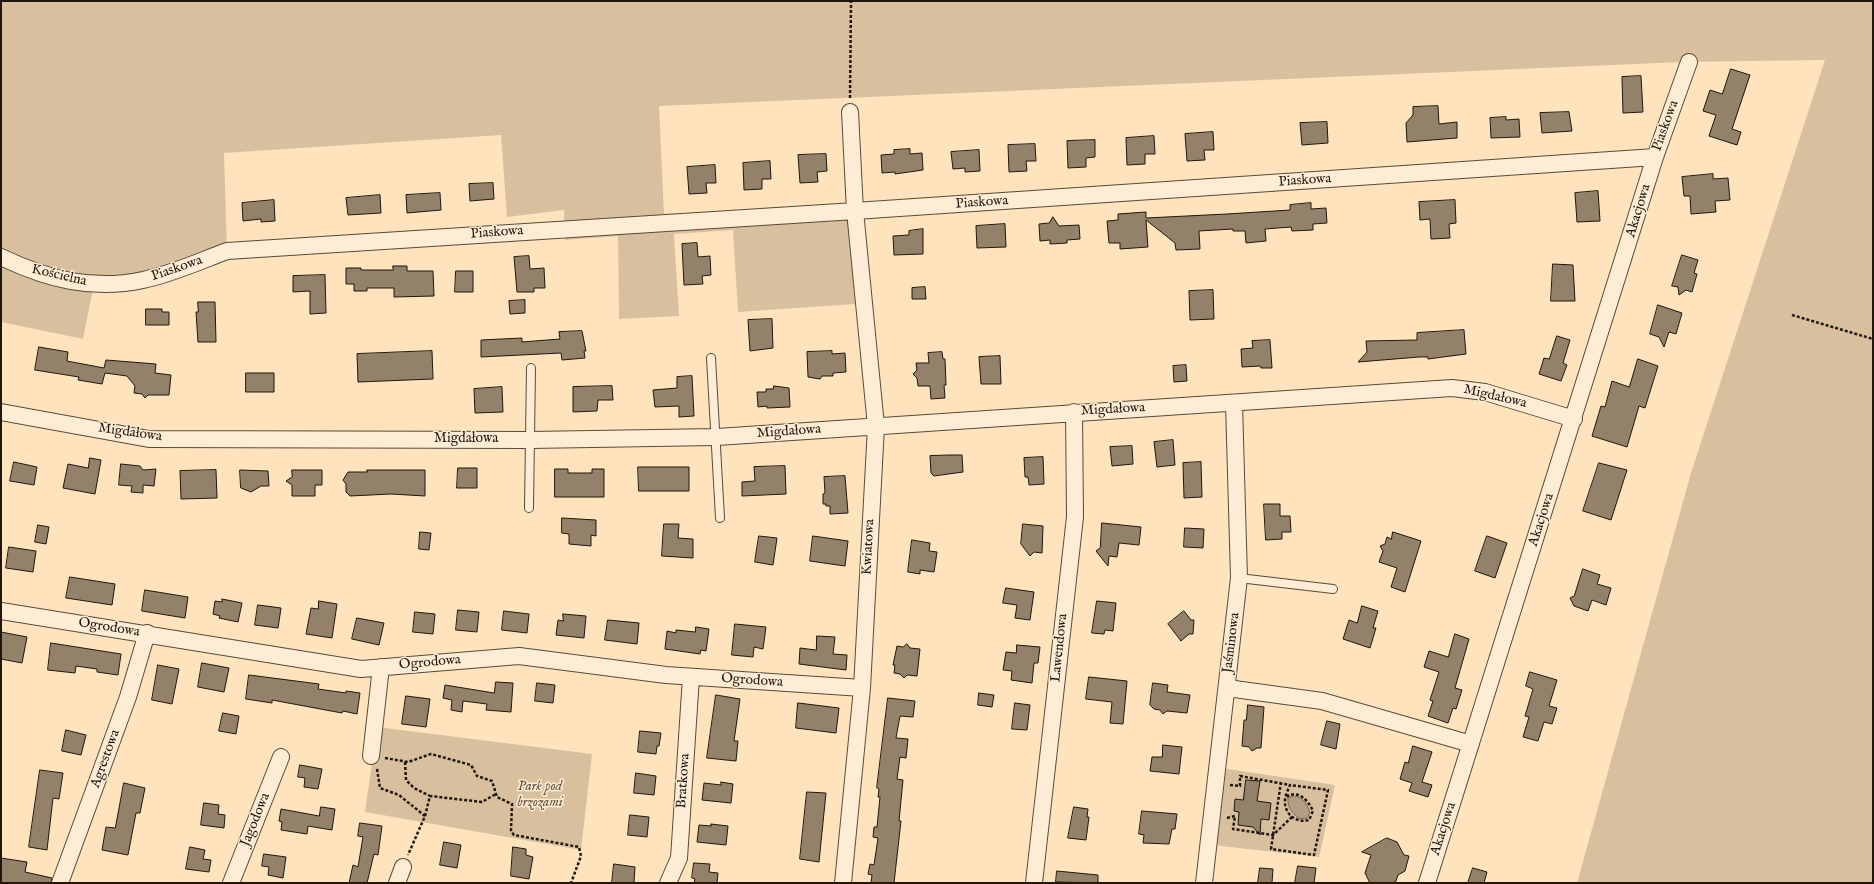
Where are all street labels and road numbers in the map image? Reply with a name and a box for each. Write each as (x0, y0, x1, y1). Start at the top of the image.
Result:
street label: Piaskowa (1649, 98, 1683, 154)
street label: Piaskowa (1278, 171, 1332, 191)
street label: Akacjowa (1623, 182, 1655, 240)
street label: Piaskowa (955, 193, 1009, 213)
street label: Piaskowa (470, 223, 524, 243)
street label: Piaskowa (149, 252, 205, 286)
street label: Kościelna (30, 262, 88, 290)
street label: Migdałowa (1462, 382, 1528, 412)
street label: Migdałowa (1080, 400, 1146, 420)
street label: Migdałowa (97, 420, 163, 446)
street label: Migdałowa (756, 421, 822, 443)
street label: Migdałowa (434, 431, 498, 447)
street label: Akacjowa (1526, 491, 1558, 549)
street label: Kwiatowa (859, 519, 879, 575)
street label: Jaśminowa (1220, 612, 1244, 674)
street label: Lawendowa (1048, 613, 1072, 683)
street label: Ogrodowa (77, 615, 141, 641)
street label: Ogrodowa (398, 652, 462, 674)
street label: Ogrodowa (720, 670, 784, 692)
street label: Agrestowa (88, 727, 124, 791)
street label: Bratkowa (674, 753, 694, 809)
street label: Jagodowa (238, 791, 274, 849)
street label: Akacjowa (1428, 800, 1460, 858)

